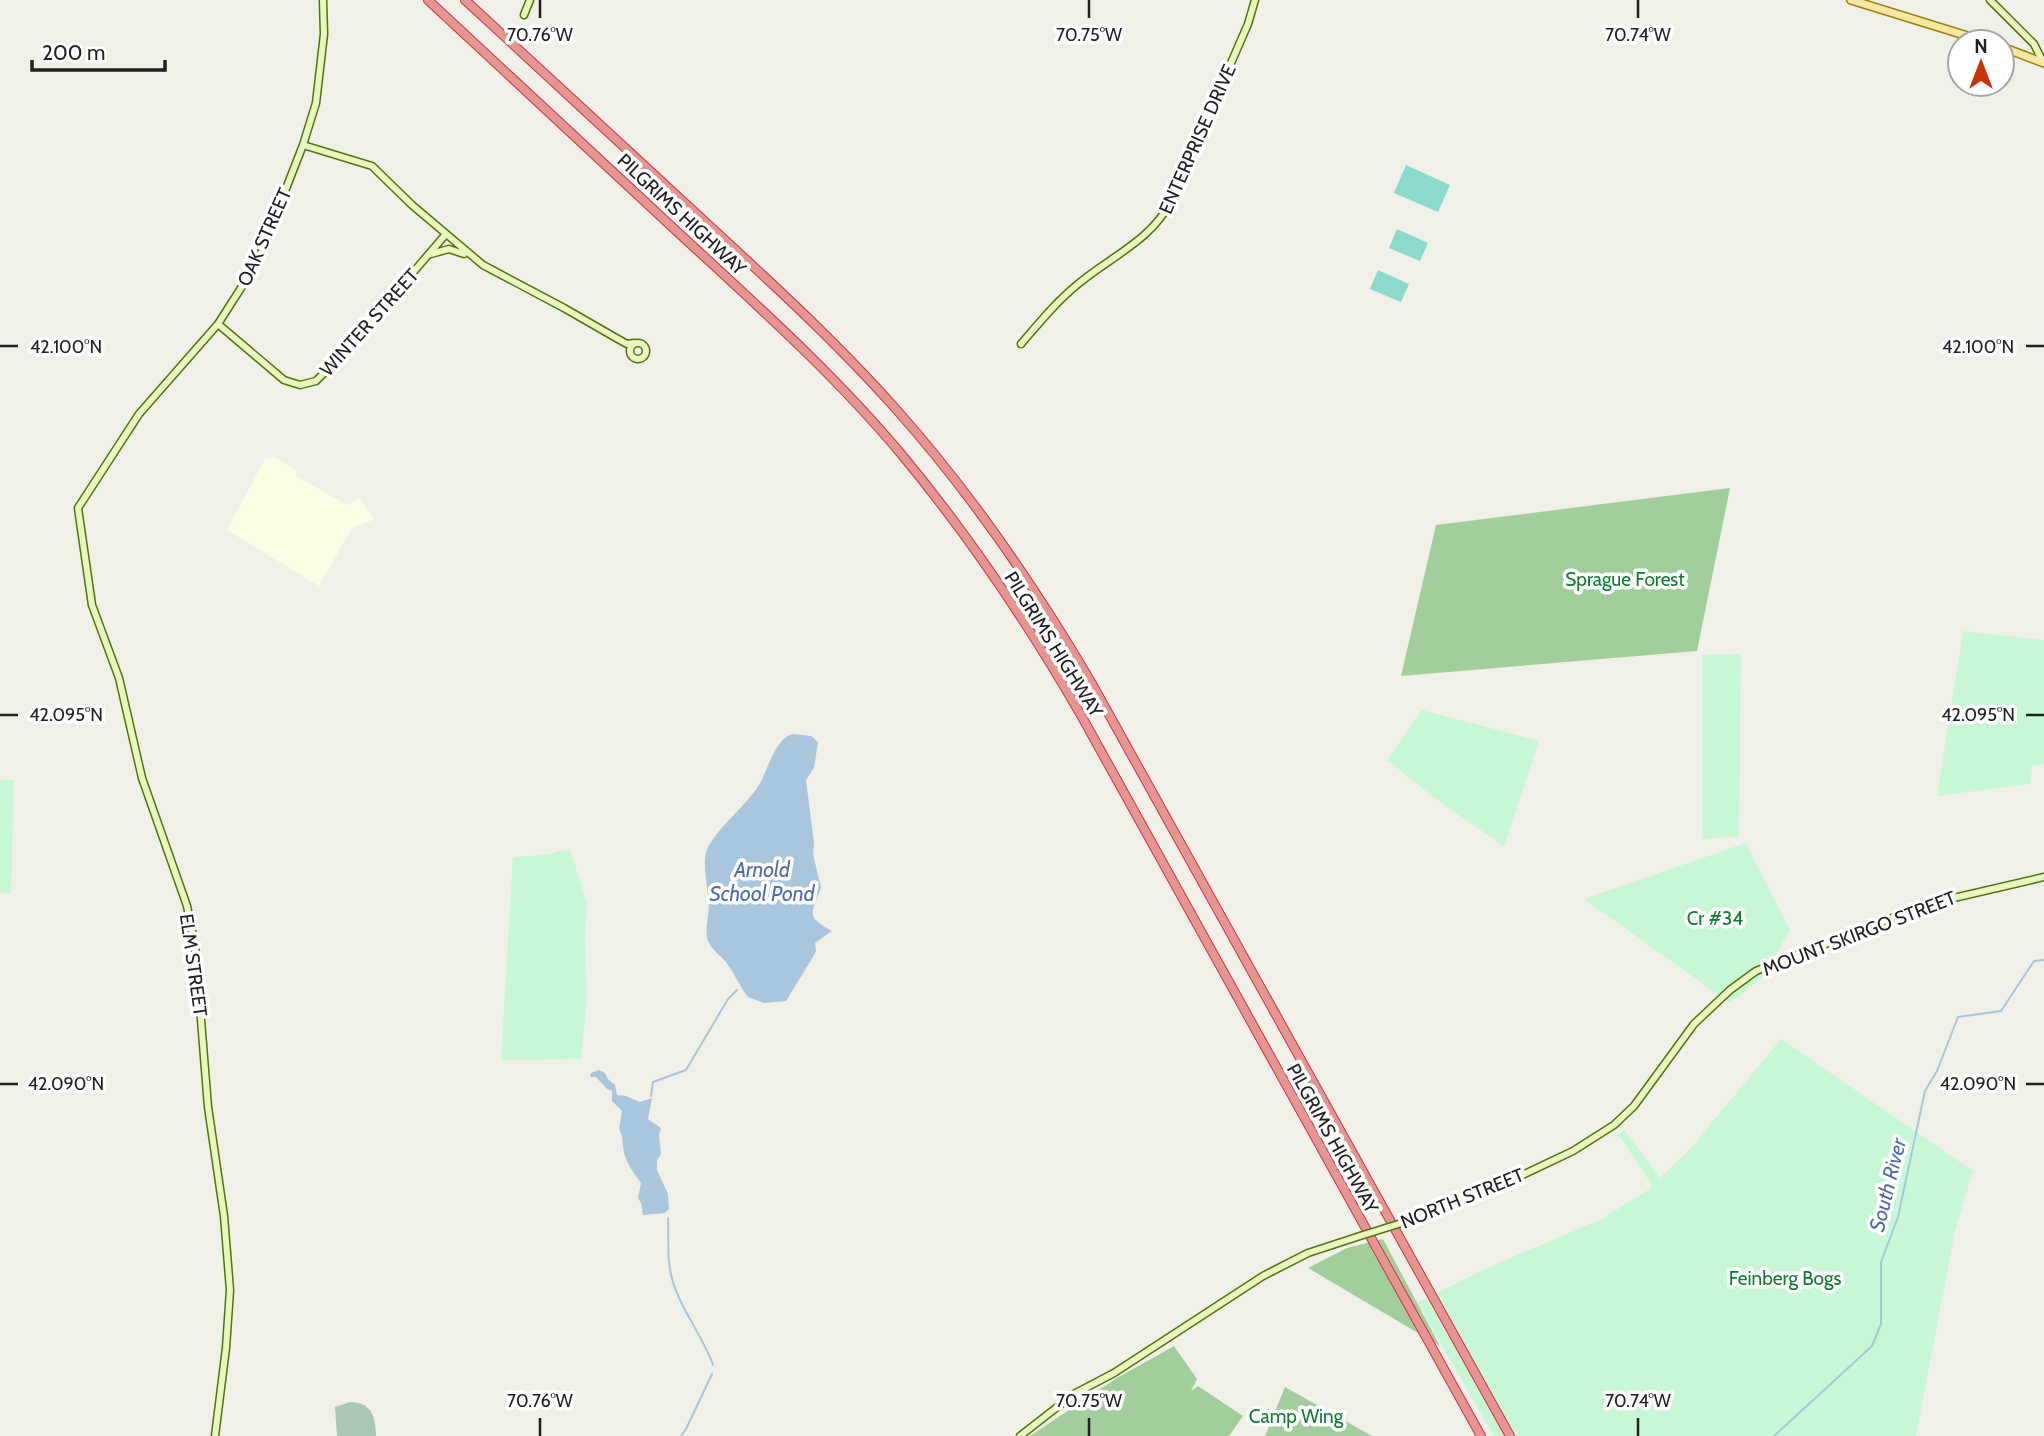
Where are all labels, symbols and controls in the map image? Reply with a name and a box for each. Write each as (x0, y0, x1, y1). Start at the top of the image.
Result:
text: 70.76°W (507, 24, 573, 46)
text: 70.75°W (1056, 24, 1122, 46)
text: 70.74°W (1605, 24, 1671, 46)
scale bar (32, 28, 164, 72)
north arrow (1946, 28, 2016, 98)
text: N (1974, 35, 1988, 58)
text: 200 m (42, 40, 105, 65)
street label: ENTERPRISE DRIVE (1154, 61, 1241, 218)
street label: PILGRIMS HIGHWAY (613, 149, 751, 280)
street label: OAK STREET (233, 185, 296, 290)
street label: WINTER STREET (315, 264, 424, 381)
text: 42.100°N (30, 336, 102, 358)
text: 42.100°N (1942, 336, 2014, 358)
street label: PILGRIMS HIGHWAY (999, 567, 1108, 722)
park label: Sprague Forest (1565, 568, 1685, 591)
text: 42.095°N (29, 704, 103, 726)
text: 42.095°N (1941, 704, 2015, 726)
water label: Arnold School Pond (709, 857, 816, 906)
street label: MOUNT SKIRGO STREET (1759, 886, 1959, 981)
park label: Cr #34 (1687, 907, 1743, 930)
street label: ELM STREET (175, 912, 212, 1018)
street label: PILGRIMS HIGHWAY (1282, 1059, 1383, 1217)
text: 42.090°N (28, 1073, 104, 1095)
text: 42.090°N (1940, 1073, 2016, 1095)
water label: South River (1864, 1134, 1912, 1234)
street label: NORTH STREET (1397, 1163, 1527, 1234)
park label: Feinberg Bogs (1729, 1267, 1841, 1290)
text: 70.76°W (507, 1390, 573, 1412)
text: 70.75°W (1056, 1390, 1122, 1412)
text: 70.74°W (1605, 1390, 1671, 1412)
park label: Camp Wing (1249, 1405, 1344, 1428)

